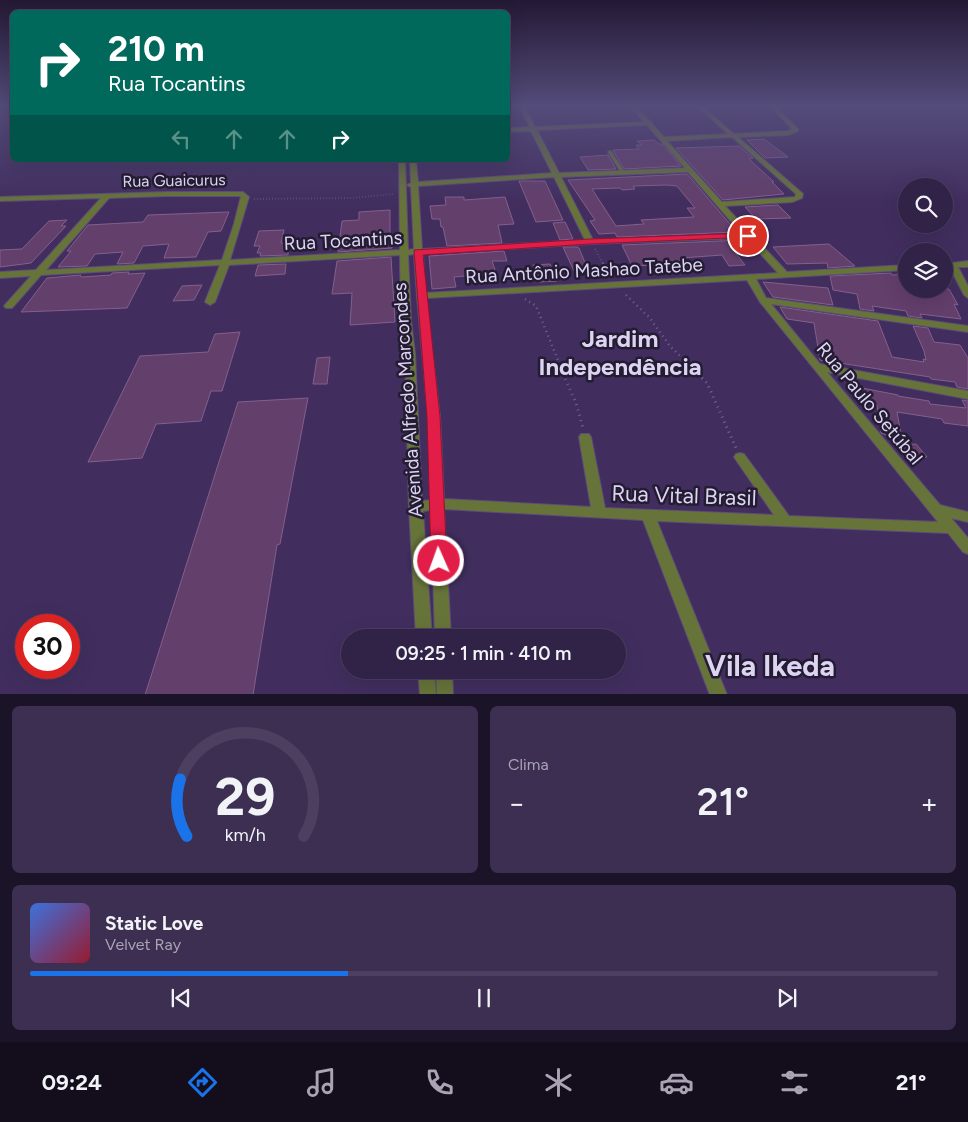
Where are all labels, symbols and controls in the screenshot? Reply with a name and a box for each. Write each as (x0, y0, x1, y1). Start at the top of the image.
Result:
text: 210 m (108, 28, 205, 70)
icon: right (25, 30, 90, 95)
text: Rua Tocantins (108, 70, 246, 97)
icon: left (167, 125, 195, 153)
icon: ahead (220, 125, 248, 153)
icon: ahead (273, 125, 301, 153)
icon: right (326, 125, 354, 153)
street label: Rua Guaicurus (122, 170, 226, 191)
map controls (898, 178, 953, 298)
button: search (898, 178, 953, 233)
pin (727, 215, 769, 257)
icon: arrive (734, 222, 762, 250)
street label: Rua Tocantins (283, 226, 403, 255)
button: layers (898, 243, 953, 298)
street label: Rua Antônio Mashao Tatebe (465, 253, 703, 288)
street label: Avenida Alfredo Marcondes (388, 282, 427, 518)
district label: Jardim Independência (539, 324, 701, 381)
street label: Rua Paulo Setúbal (812, 337, 928, 469)
street label: Rua Vital Brasil (611, 479, 757, 512)
position arrow (412, 534, 464, 586)
speed limit sign: 30 (15, 614, 80, 679)
text: 09:25 · 1 min · 410 m (395, 642, 572, 665)
district label: Vila Ikeda (705, 648, 835, 683)
text: Clima (508, 755, 549, 774)
text: 29 (215, 766, 275, 828)
text: 21° (697, 779, 749, 825)
text: − (508, 786, 525, 820)
text: + (921, 786, 938, 820)
text: km/h (225, 824, 265, 845)
text: Static Love (105, 912, 203, 935)
text: Velvet Ray (105, 935, 181, 954)
icon: previous (167, 984, 195, 1012)
icon: pause (470, 984, 498, 1012)
icon: next (773, 984, 801, 1012)
icon: directions (185, 1065, 220, 1100)
icon: music (304, 1065, 339, 1100)
icon: phone (422, 1065, 457, 1100)
icon: climate (541, 1065, 576, 1100)
icon: car (659, 1065, 694, 1100)
icon: filters (777, 1065, 812, 1100)
text: 09:24 (42, 1069, 102, 1096)
text: 21° (896, 1069, 926, 1096)

